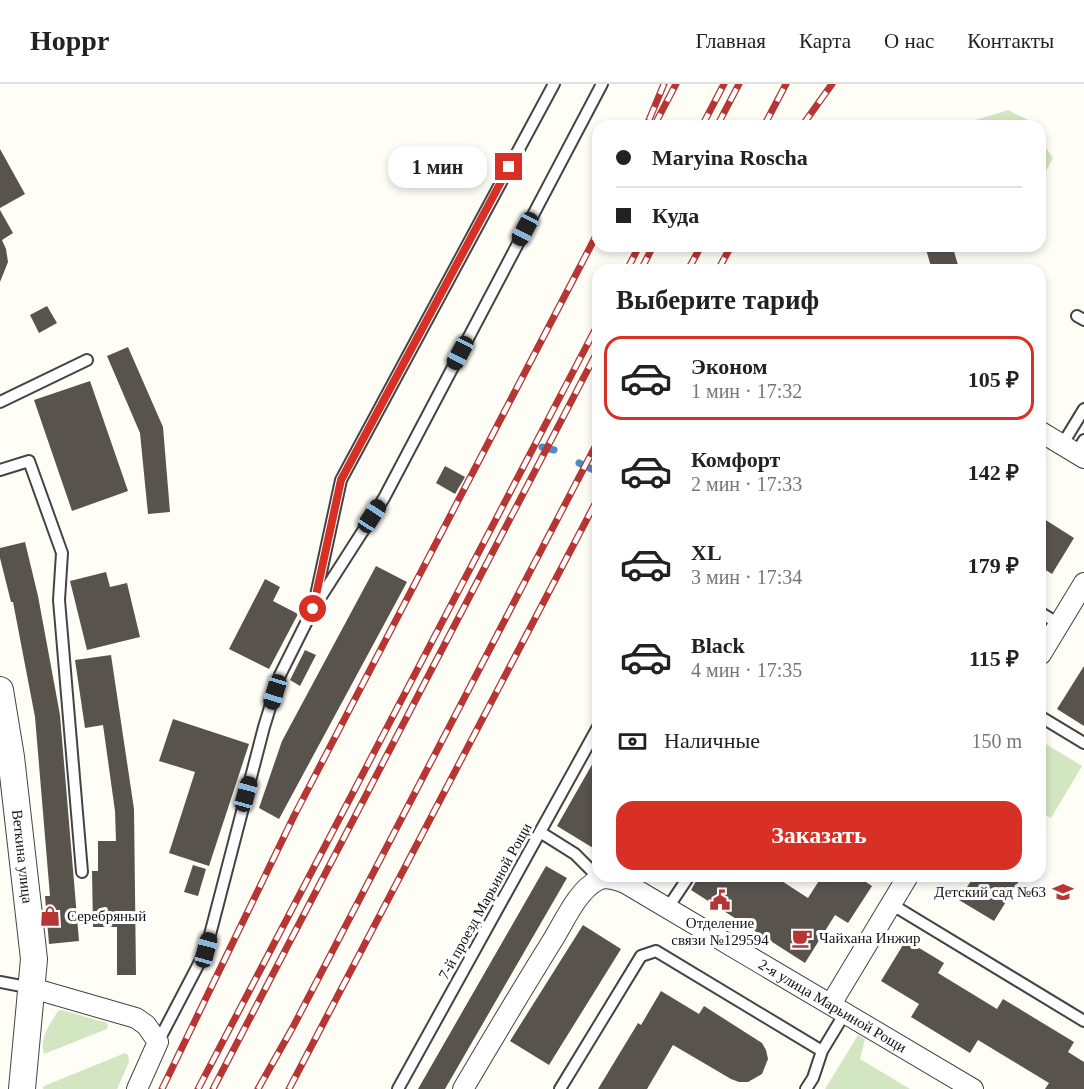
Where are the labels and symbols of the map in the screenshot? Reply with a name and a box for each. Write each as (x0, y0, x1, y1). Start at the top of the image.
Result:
callout: 1 мин (389, 146, 488, 188)
route end (495, 153, 522, 180)
car (509, 209, 541, 249)
car (444, 333, 476, 373)
car (355, 496, 389, 536)
route start (299, 595, 326, 622)
car (261, 672, 289, 712)
car (233, 774, 259, 814)
street label: Веткина улица (9, 809, 36, 904)
street label: 7-й проезд Марьиной Рощи (435, 820, 535, 982)
school or university icon: Детский сад №63 (1051, 880, 1075, 904)
place label: Детский сад №63 (934, 884, 1046, 900)
public building icon: Отделение связи №129594 (708, 888, 732, 912)
shop icon: Серебряный (38, 904, 62, 928)
place label: Серебряный (67, 908, 146, 924)
place label: Отделение связи №129594 (671, 915, 769, 948)
cafe icon: Чайхана Инжир (790, 926, 814, 950)
car (193, 930, 219, 970)
place label: Чайхана Инжир (819, 930, 921, 946)
street label: 2-я улица Марьиной Рощи (756, 956, 909, 1056)

